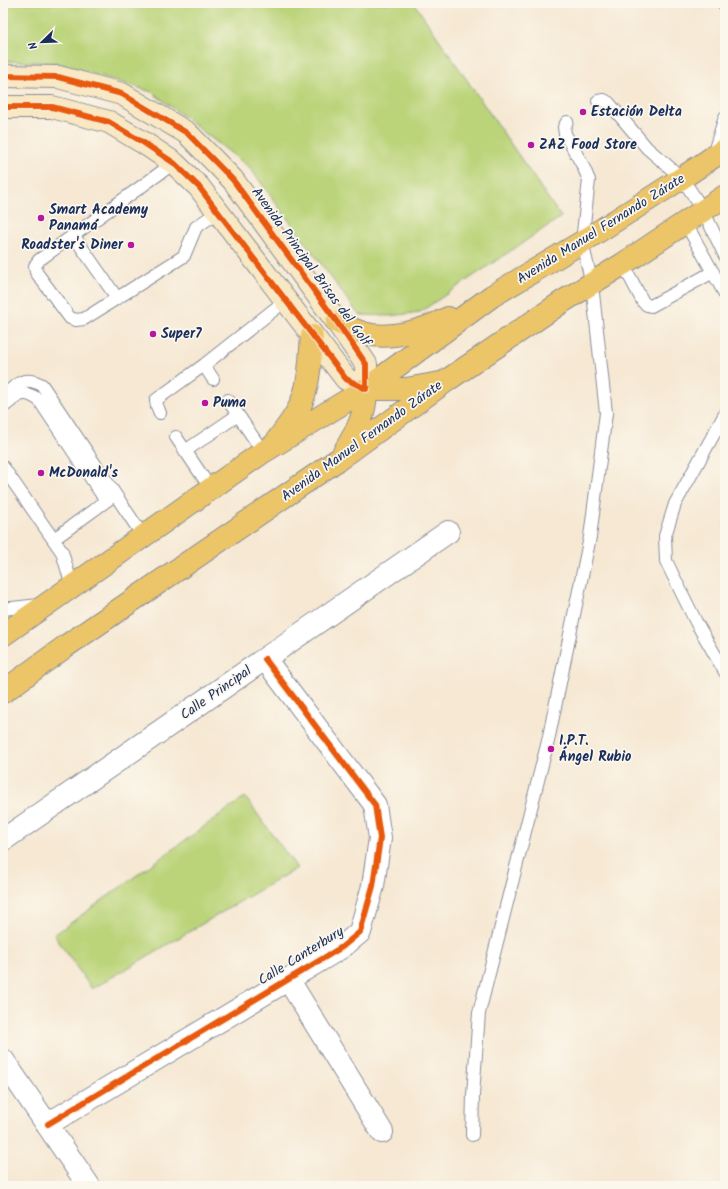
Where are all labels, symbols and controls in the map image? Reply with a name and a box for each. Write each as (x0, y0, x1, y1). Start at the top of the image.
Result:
north arrow (22, 22, 62, 62)
text: N (24, 39, 43, 52)
place label: Estación Delta (591, 101, 682, 123)
marker: Estación Delta (578, 107, 588, 117)
place label: ZAZ Food Store (539, 134, 637, 156)
marker: ZAZ Food Store (526, 140, 536, 150)
street label: Avenida Manuel Fernando Zárate (513, 168, 690, 290)
street label: Avenida Principal Brisas del Golf (246, 183, 377, 353)
place label: Smart Academy Panamá (49, 199, 149, 237)
marker: Smart Academy Panamá (36, 213, 46, 223)
place label: Roadster's Diner (21, 234, 124, 256)
marker: Roadster's Diner (126, 240, 136, 250)
place label: Super7 (161, 323, 202, 345)
marker: Super7 (148, 329, 158, 339)
street label: Avenida Manuel Fernando Zárate (277, 374, 448, 507)
place label: Puma (213, 392, 246, 414)
marker: Puma (200, 398, 210, 408)
place label: McDonald's (49, 462, 118, 484)
marker: McDonald's (36, 468, 46, 478)
street label: Calle Principal (176, 660, 257, 726)
place label: I.P.T. Ángel Rubio (559, 730, 632, 768)
marker: I.P.T. Ángel Rubio (546, 744, 556, 754)
street label: Calle Canterbury (254, 921, 349, 991)

